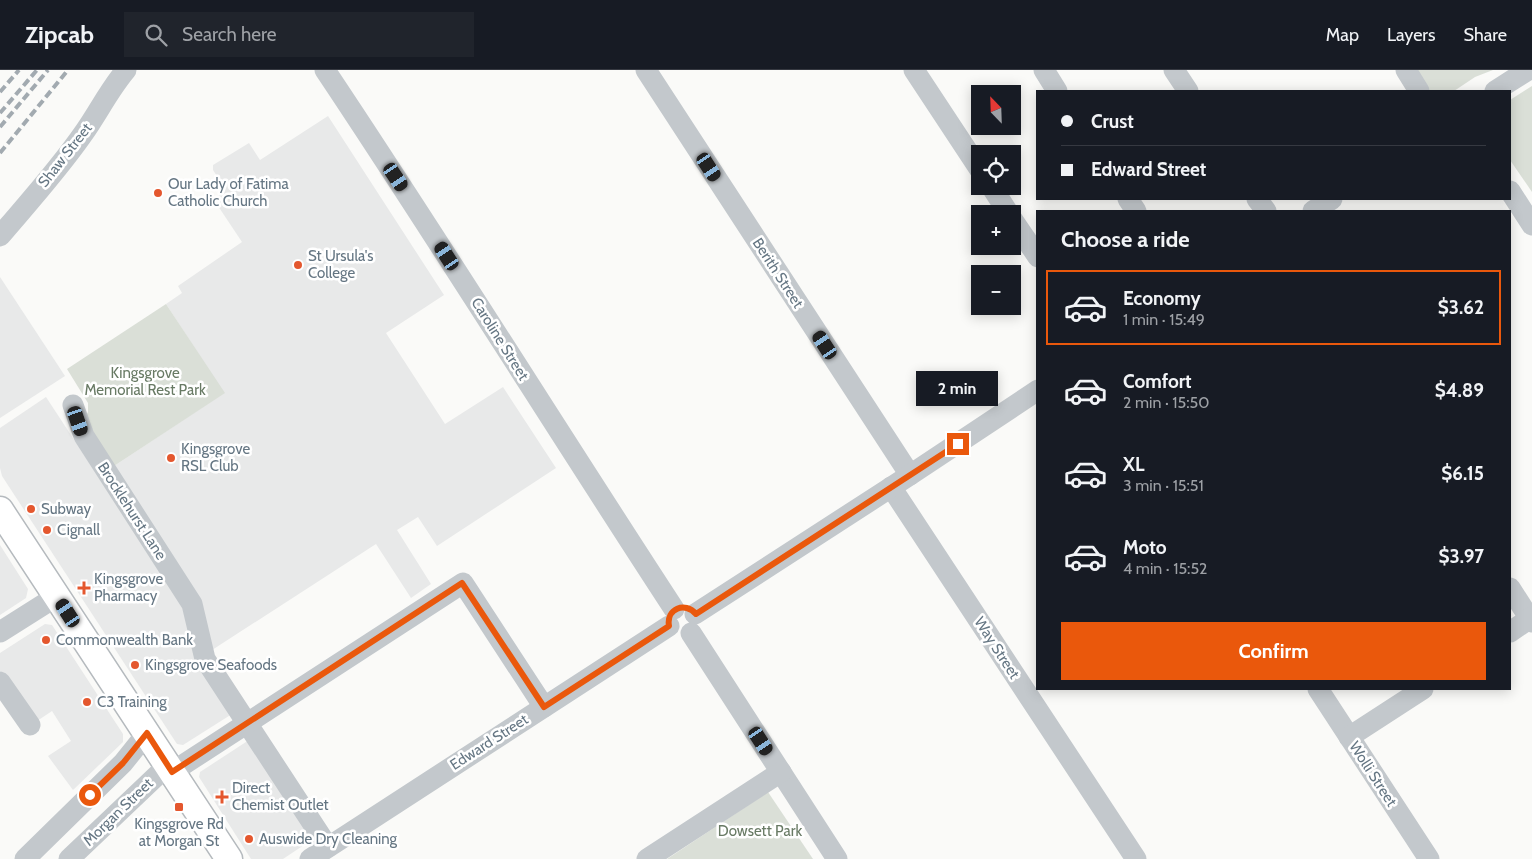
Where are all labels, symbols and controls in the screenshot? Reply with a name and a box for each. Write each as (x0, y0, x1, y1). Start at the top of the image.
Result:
search box (124, 12, 474, 57)
text: Zipcab (25, 20, 94, 49)
icon: search (142, 21, 170, 49)
text: Search here (182, 23, 276, 46)
text: Map (1326, 24, 1359, 46)
text: Layers (1387, 24, 1436, 46)
text: Share (1464, 24, 1507, 46)
north arrow (971, 85, 1021, 135)
map controls (971, 85, 1021, 315)
text: Crust (1091, 110, 1134, 133)
street label: Shaw Street (34, 119, 96, 191)
button: locate (971, 145, 1021, 195)
car (694, 150, 723, 184)
text: Edward Street (1091, 158, 1206, 181)
car (381, 160, 410, 194)
place label: Our Lady of Fatima Catholic Church (168, 175, 289, 210)
marker: Our Lady of Fatima Catholic Church (152, 187, 164, 199)
button: + (971, 205, 1021, 255)
text: Choose a ride (1061, 226, 1190, 253)
street label: Berith Street (749, 235, 807, 311)
car (432, 239, 461, 273)
place label: St Ursula's College (308, 247, 373, 282)
marker: St Ursula's College (292, 259, 304, 271)
button: − (971, 265, 1021, 315)
icon: car (1063, 285, 1108, 330)
text: Economy (1123, 287, 1201, 310)
street label: Caroline Street (467, 294, 533, 384)
text: $3.62 (1438, 296, 1484, 319)
text: 1 min · 15:49 (1123, 310, 1205, 329)
car (810, 328, 839, 362)
park label: Kingsgrove Memorial Rest Park (84, 364, 206, 399)
icon: car (1063, 368, 1108, 413)
text: Comfort (1123, 370, 1192, 393)
callout: 2 min (917, 372, 999, 406)
text: 2 min (938, 379, 976, 398)
text: $4.89 (1435, 379, 1484, 402)
text: 2 min · 15:50 (1123, 393, 1209, 412)
car (66, 404, 89, 438)
route end (947, 433, 969, 455)
place label: Kingsgrove RSL Club (181, 440, 250, 475)
icon: car (1063, 451, 1108, 496)
marker: Kingsgrove RSL Club (165, 452, 177, 464)
text: XL (1123, 453, 1144, 476)
street label: Brocklehurst Lane (94, 459, 170, 563)
text: $6.15 (1441, 462, 1484, 485)
text: 3 min · 15:51 (1123, 476, 1204, 495)
place label: Subway (41, 500, 91, 518)
marker: Subway (25, 503, 37, 515)
place label: Cignall (57, 521, 100, 539)
marker: Cignall (41, 524, 53, 536)
icon: car (1063, 534, 1108, 579)
text: Moto (1123, 536, 1167, 559)
text: $3.97 (1438, 545, 1484, 568)
text: 4 min · 15:52 (1123, 559, 1207, 578)
place label: Kingsgrove Pharmacy (94, 570, 163, 605)
marker: Kingsgrove Pharmacy (78, 582, 90, 594)
car (53, 596, 82, 630)
street label: Way Street (970, 614, 1024, 682)
button: Confirm (1061, 622, 1486, 680)
place label: Commonwealth Bank (56, 631, 193, 649)
marker: Commonwealth Bank (40, 634, 52, 646)
place label: Kingsgrove Seafoods (145, 656, 277, 674)
marker: Kingsgrove Seafoods (129, 659, 141, 671)
place label: C3 Training (97, 693, 167, 711)
marker: C3 Training (81, 696, 93, 708)
street label: Edward Street (447, 710, 531, 774)
car (746, 724, 775, 758)
street label: Wolli Street (1345, 738, 1401, 810)
street label: Morgan Street (79, 774, 157, 850)
place label: Direct Chemist Outlet (232, 779, 329, 814)
route start (79, 784, 101, 806)
marker: Direct Chemist Outlet (216, 791, 228, 803)
marker: Kingsgrove Rd at Morgan St (173, 801, 185, 813)
place label: Kingsgrove Rd at Morgan St (134, 815, 224, 850)
park label: Dowsett Park (718, 822, 802, 840)
place label: Auswide Dry Cleaning (259, 830, 398, 848)
marker: Auswide Dry Cleaning (243, 833, 255, 845)

